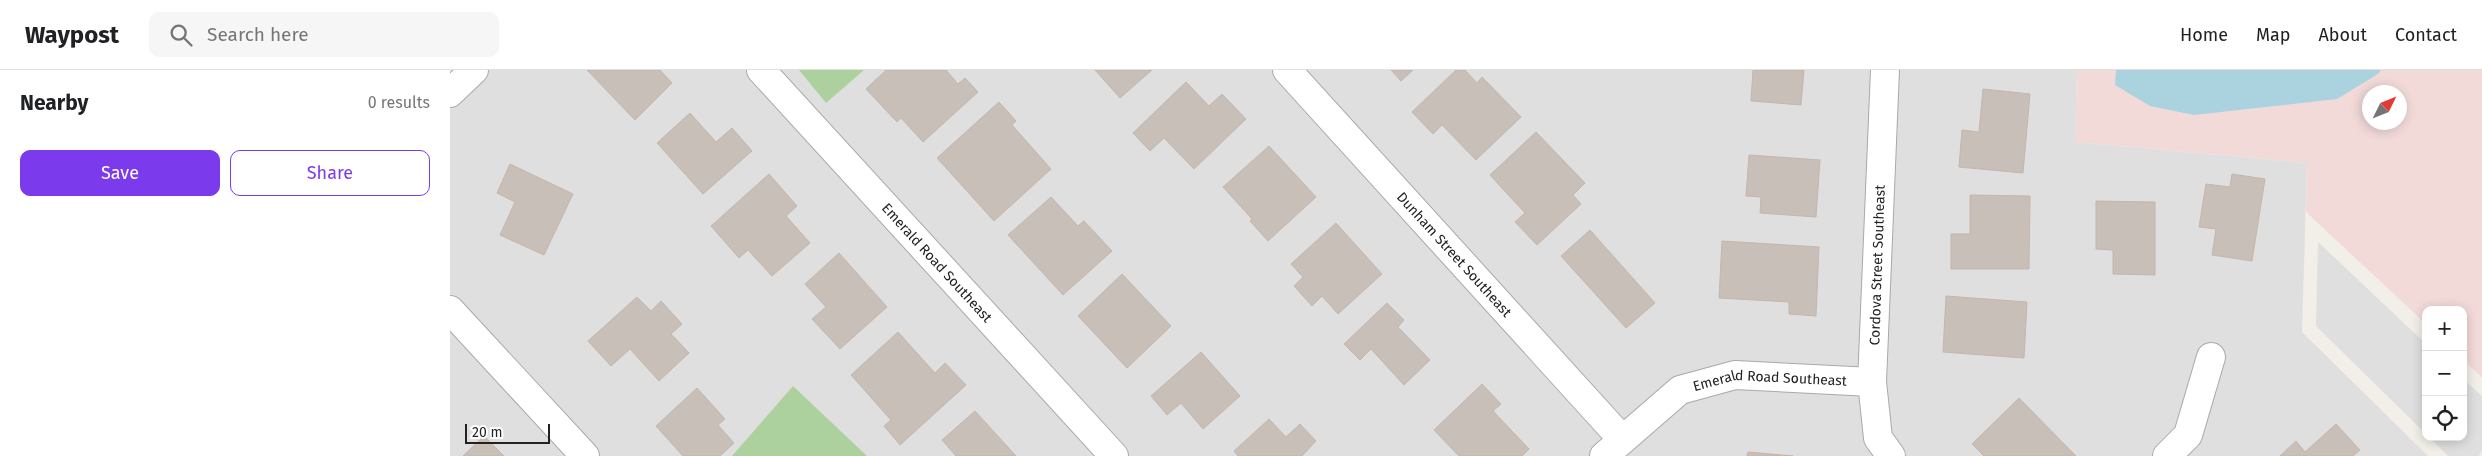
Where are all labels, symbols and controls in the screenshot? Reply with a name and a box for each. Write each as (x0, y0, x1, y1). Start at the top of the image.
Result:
search box (149, 12, 499, 57)
text: Waypost (25, 21, 119, 49)
icon: search (167, 21, 195, 49)
text: Search here (207, 23, 309, 46)
text: Home (2180, 24, 2228, 46)
text: Map (2256, 24, 2290, 46)
text: About (2318, 24, 2367, 46)
text: Contact (2395, 24, 2457, 46)
north arrow (2362, 85, 2407, 130)
text: Nearby (20, 90, 88, 116)
text: 0 results (368, 93, 430, 112)
button: Save (20, 150, 220, 196)
button: Share (230, 150, 430, 196)
street label: Cordova Street Southeast (1866, 183, 1889, 346)
street label: Dunham Street Southeast (1393, 189, 1516, 321)
street label: Emerald Road Southeast (878, 200, 996, 327)
map controls (2422, 306, 2467, 441)
button: + (2422, 306, 2467, 351)
button: − (2422, 351, 2467, 396)
street label: Emerald Road Southeast (1691, 367, 1848, 395)
button: locate (2422, 396, 2467, 441)
scale bar (465, 421, 550, 444)
text: 20 m (472, 424, 502, 441)

